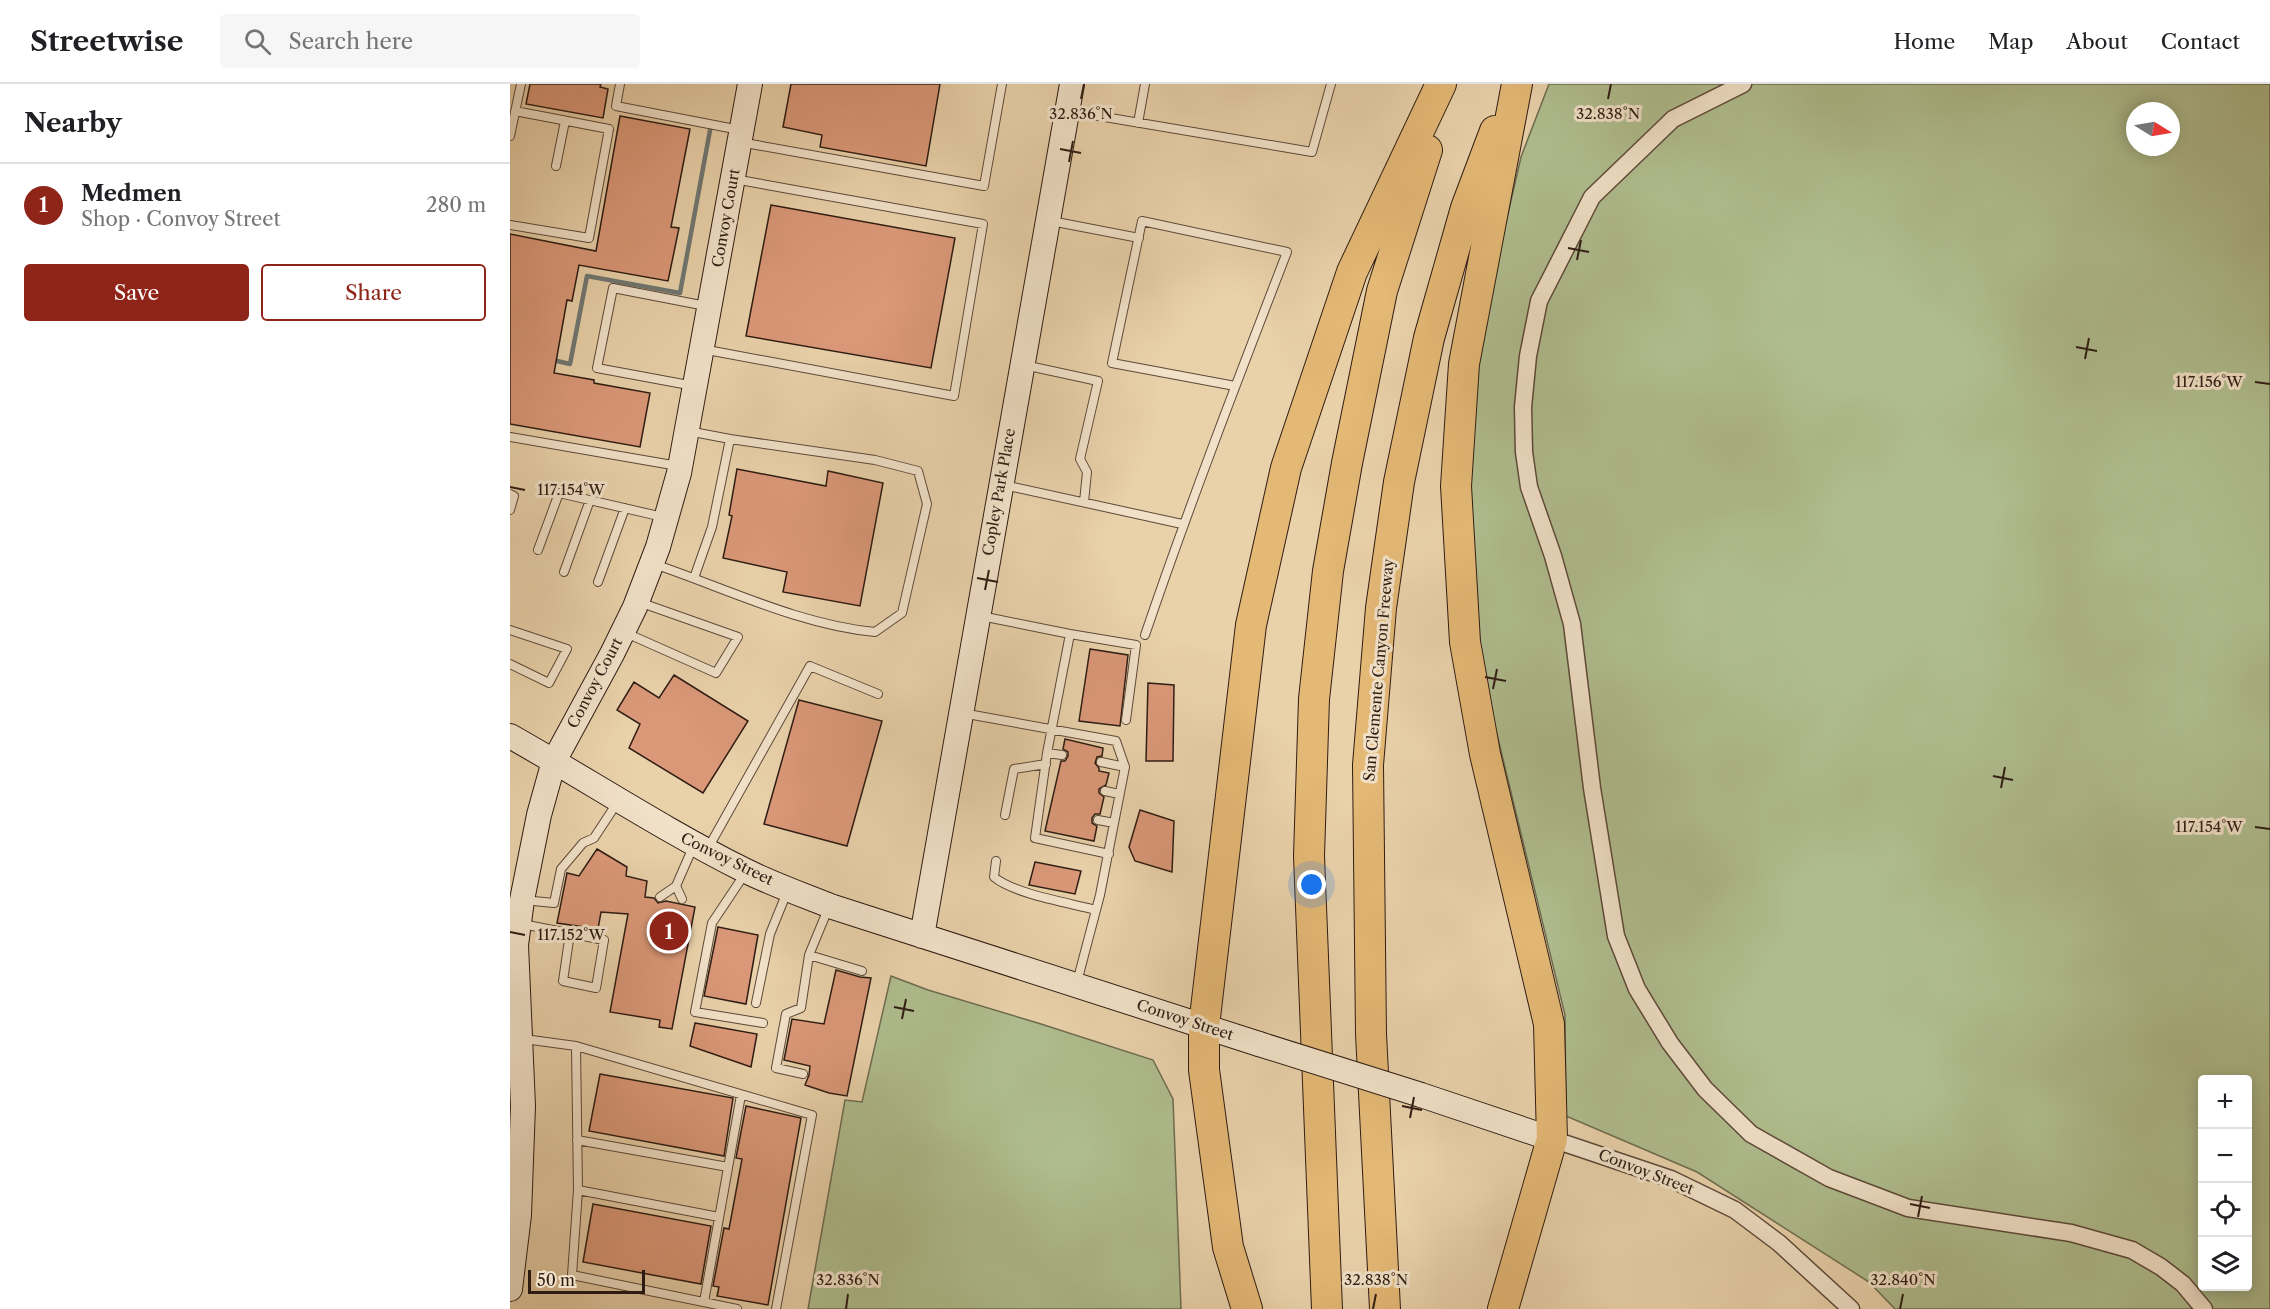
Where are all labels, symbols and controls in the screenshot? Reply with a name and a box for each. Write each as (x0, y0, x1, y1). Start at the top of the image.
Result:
search box (220, 14, 640, 68)
text: Streetwise (30, 24, 184, 58)
icon: search (241, 25, 274, 58)
text: Search here (289, 28, 413, 55)
text: Home (1894, 29, 1955, 54)
text: Map (1988, 29, 2033, 54)
text: About (2066, 29, 2128, 54)
text: Contact (2161, 29, 2240, 54)
north arrow (2126, 102, 2180, 156)
text: 32.836°N (1049, 104, 1113, 123)
text: 32.838°N (1576, 104, 1640, 123)
text: Nearby (24, 107, 122, 139)
street label: Convoy Court (707, 166, 744, 269)
text: Medmen (81, 180, 182, 207)
text: 1 (39, 193, 48, 217)
text: 280 m (426, 193, 486, 217)
text: Shop · Convoy Street (81, 207, 281, 231)
button: Save (24, 264, 249, 321)
button: Share (261, 264, 486, 321)
text: 117.156°W (2175, 372, 2243, 391)
street label: Copley Park Place (978, 427, 1019, 557)
text: 117.154°W (537, 480, 605, 499)
street label: San Clemente Canyon Freeway (1359, 557, 1398, 782)
street label: Convoy Court (563, 634, 627, 731)
text: 117.154°W (2175, 817, 2243, 836)
street label: Convoy Street (678, 828, 777, 889)
your location (1297, 870, 1326, 899)
pin: 1 (650, 908, 688, 954)
text: 117.152°W (537, 925, 605, 944)
street label: Convoy Street (1134, 995, 1237, 1044)
map controls (2198, 1075, 2252, 1291)
button: + (2198, 1075, 2252, 1129)
button: − (2198, 1129, 2252, 1183)
street label: Convoy Street (1596, 1145, 1697, 1199)
button: locate (2198, 1183, 2252, 1237)
button: layers (2198, 1237, 2252, 1291)
scale bar (528, 1267, 645, 1294)
text: 50 m (537, 1270, 575, 1290)
text: 32.836°N (816, 1270, 880, 1289)
text: 32.838°N (1344, 1270, 1408, 1289)
text: 32.840°N (1870, 1270, 1936, 1289)

